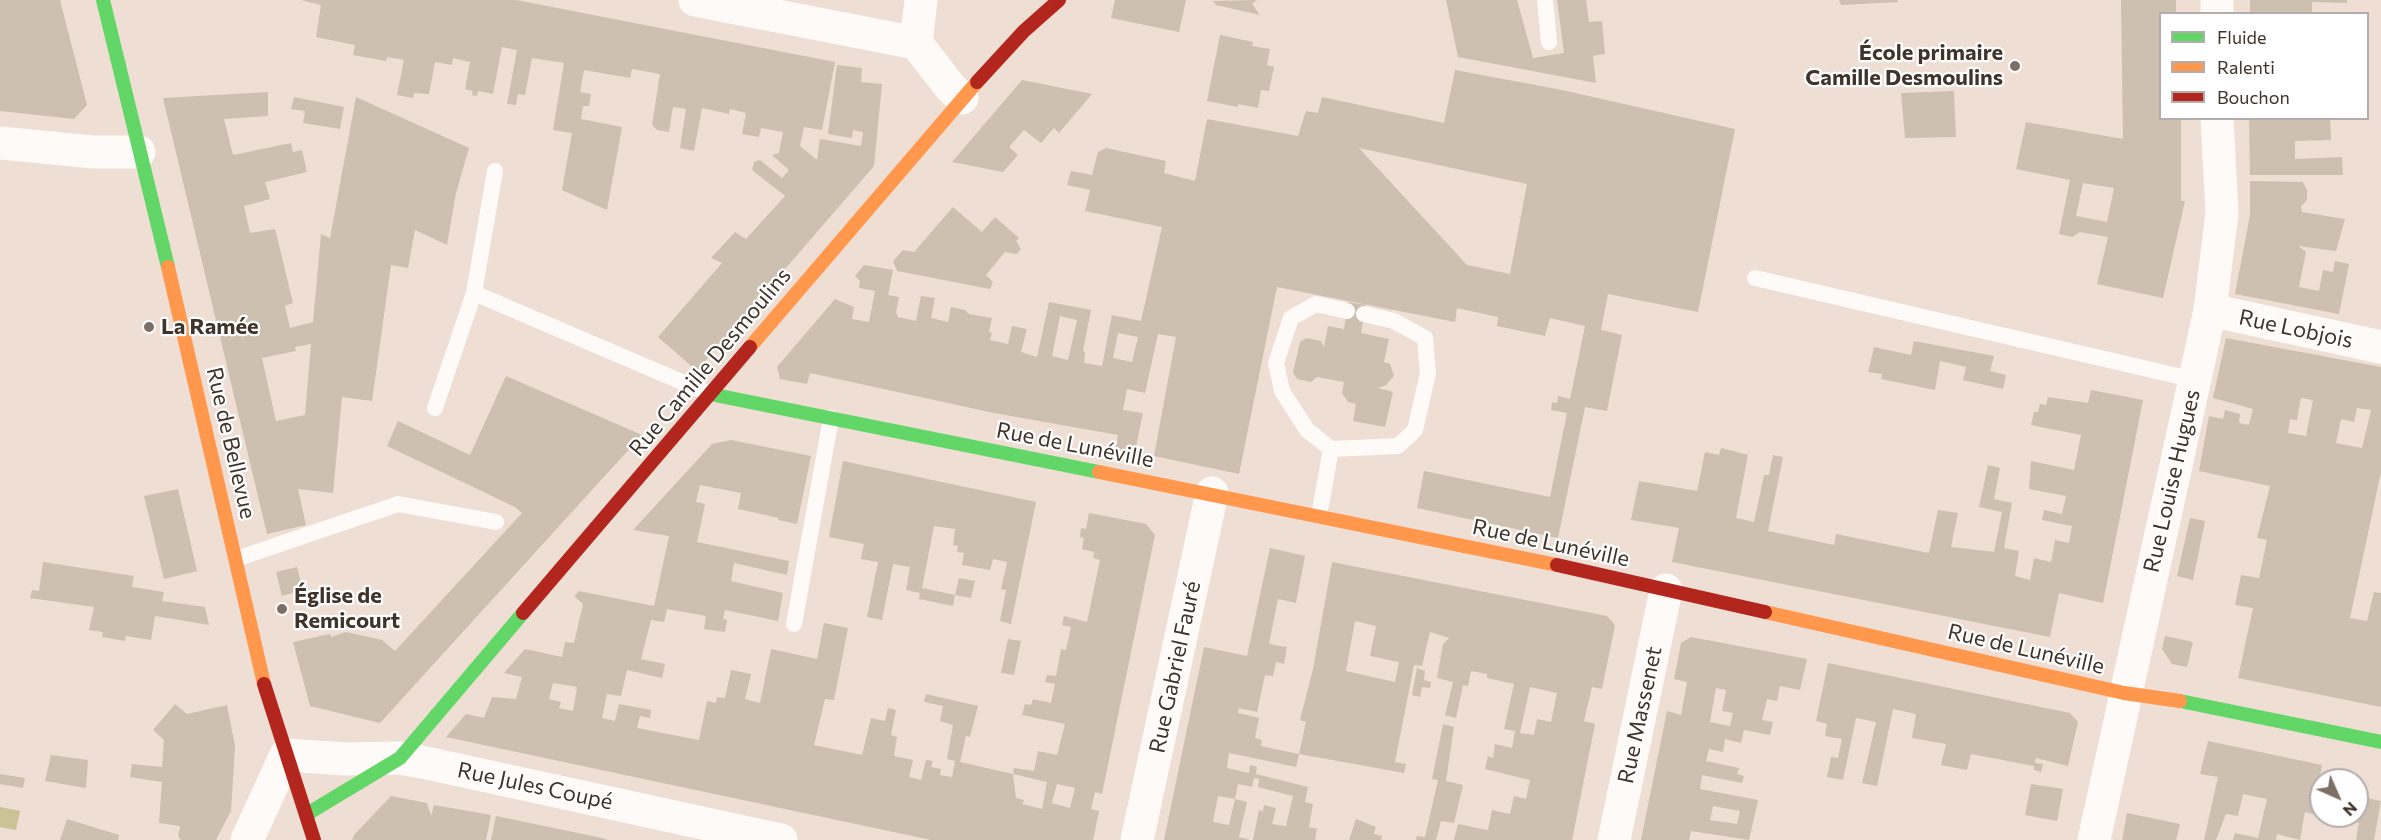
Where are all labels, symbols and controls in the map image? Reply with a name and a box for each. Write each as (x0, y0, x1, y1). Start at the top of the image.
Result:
legend (2159, 12, 2369, 120)
text: Fluide (2217, 26, 2266, 48)
place label: École primaire Camille Desmoulins (1805, 40, 2003, 92)
text: Ralenti (2217, 56, 2275, 78)
marker: École primaire Camille Desmoulins (2008, 59, 2022, 73)
text: Bouchon (2217, 86, 2290, 108)
street label: Rue Camille Desmoulins (624, 263, 796, 461)
street label: Rue Lobjois (2237, 304, 2355, 354)
place label: La Ramée (161, 314, 259, 340)
marker: La Ramée (142, 320, 156, 334)
street label: Rue de Bellevue (201, 365, 261, 521)
street label: Rue Louise Hugues (2138, 387, 2206, 575)
street label: Rue de Lunéville (994, 417, 1156, 473)
street label: Rue de Lunéville (1470, 513, 1632, 573)
street label: Rue Gabriel Fauré (1144, 579, 1206, 755)
place label: Église de Remicourt (294, 583, 400, 634)
marker: Église de Remicourt (275, 602, 289, 616)
street label: Rue de Lunéville (1945, 618, 2107, 680)
street label: Rue Massenet (1613, 644, 1667, 786)
street label: Rue Jules Coupé (455, 757, 615, 815)
north arrow (2309, 768, 2369, 828)
text: N (2340, 799, 2362, 821)

